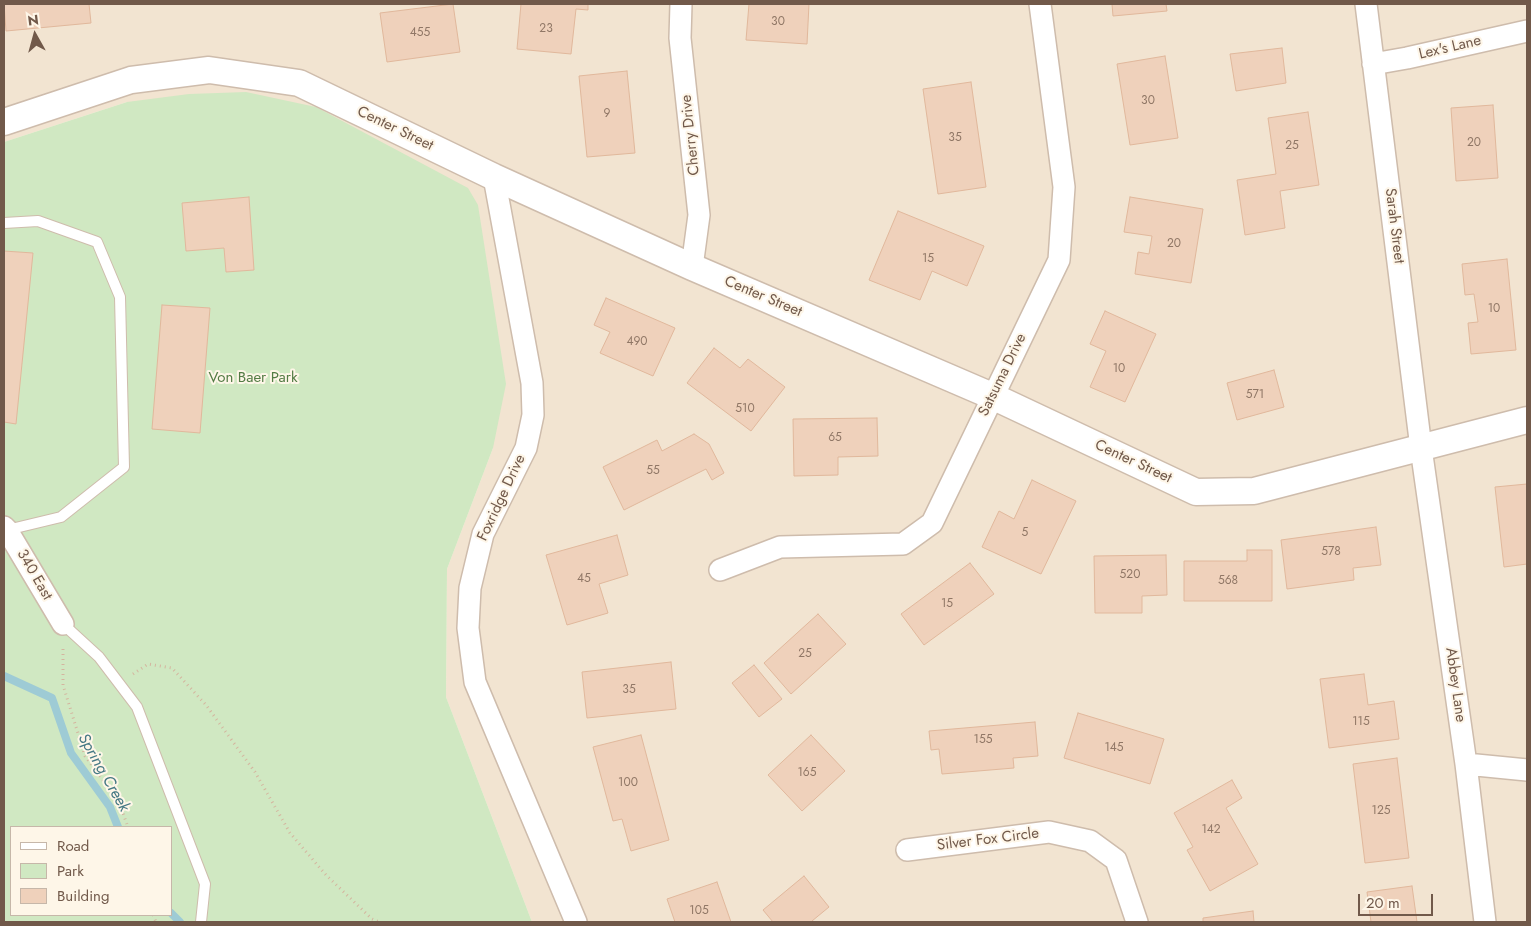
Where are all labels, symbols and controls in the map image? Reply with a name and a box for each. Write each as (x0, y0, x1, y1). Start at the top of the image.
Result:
north arrow (10, 10, 60, 60)
text: N (26, 10, 40, 31)
house number: 30 (771, 15, 785, 29)
house number: 23 (539, 22, 553, 36)
house number: 455 (410, 26, 430, 40)
street label: Lex's Lane (1417, 32, 1483, 64)
street label: Cherry Drive (678, 94, 704, 176)
house number: 30 (1141, 94, 1155, 108)
street label: Center Street (354, 103, 436, 155)
house number: 9 (604, 107, 610, 121)
house number: 35 (948, 131, 962, 145)
house number: 20 (1467, 136, 1481, 150)
house number: 25 (1285, 139, 1299, 153)
street label: Sarah Street (1380, 187, 1408, 265)
house number: 20 (1167, 237, 1181, 251)
house number: 15 (922, 252, 934, 266)
street label: Center Street (721, 273, 805, 321)
house number: 10 (1488, 302, 1500, 316)
street label: Satsuma Drive (975, 331, 1031, 419)
house number: 490 (626, 335, 648, 349)
house number: 10 (1113, 362, 1125, 376)
park label: Von Baer Park (209, 369, 297, 387)
house number: 571 (1246, 388, 1264, 402)
house number: 510 (735, 402, 755, 416)
house number: 65 (828, 431, 842, 445)
street label: Center Street (1092, 436, 1174, 488)
street label: Foxridge Drive (474, 452, 530, 544)
house number: 55 (646, 464, 660, 478)
house number: 5 (1022, 526, 1028, 540)
house number: 578 (1321, 545, 1341, 559)
street label: 340 East (12, 546, 56, 604)
house number: 520 (1120, 568, 1140, 582)
house number: 45 (577, 572, 591, 586)
house number: 568 (1218, 574, 1238, 588)
house number: 15 (941, 597, 953, 611)
house number: 25 (798, 647, 812, 661)
street label: Abbey Lane (1441, 647, 1469, 723)
house number: 35 (622, 683, 636, 697)
house number: 115 (1352, 715, 1370, 729)
water label: Spring Creek (73, 730, 133, 816)
house number: 155 (974, 733, 992, 747)
house number: 145 (1104, 741, 1124, 755)
house number: 165 (797, 766, 817, 780)
house number: 100 (618, 776, 638, 790)
house number: 125 (1372, 804, 1390, 818)
house number: 142 (1201, 823, 1221, 837)
street label: Silver Fox Circle (936, 825, 1040, 855)
legend (10, 826, 172, 916)
text: Road (57, 835, 89, 857)
text: Park (57, 860, 84, 882)
scale bar (1361, 884, 1436, 916)
text: Building (57, 885, 109, 907)
text: 20 m (1366, 892, 1400, 914)
house number: 105 (689, 904, 709, 918)

